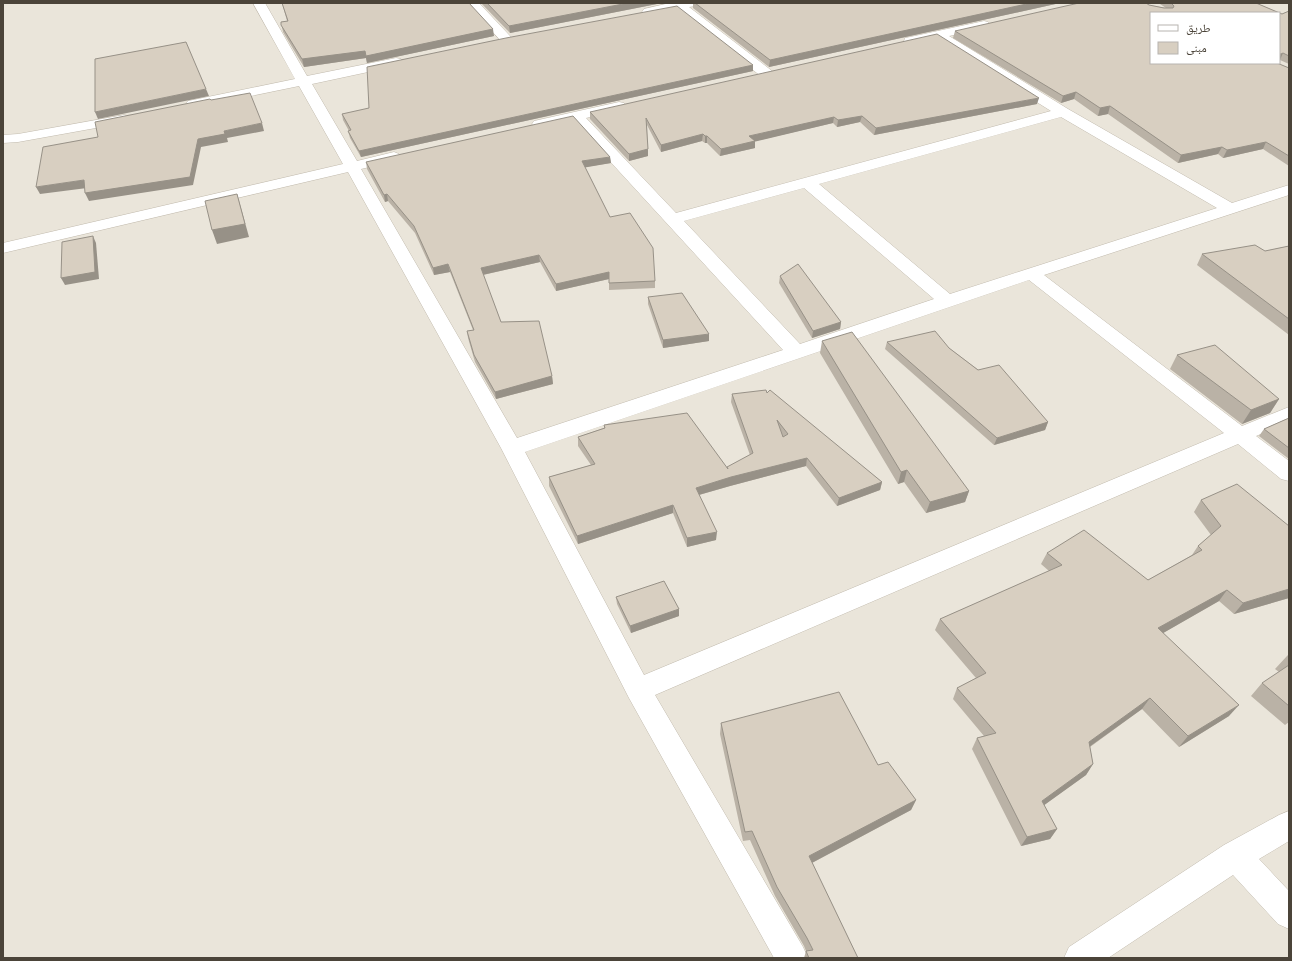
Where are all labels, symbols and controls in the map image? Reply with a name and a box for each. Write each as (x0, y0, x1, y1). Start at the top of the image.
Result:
legend (1150, 12, 1280, 64)
text: طريق (1186, 20, 1211, 35)
text: مبنى (1186, 40, 1207, 55)

